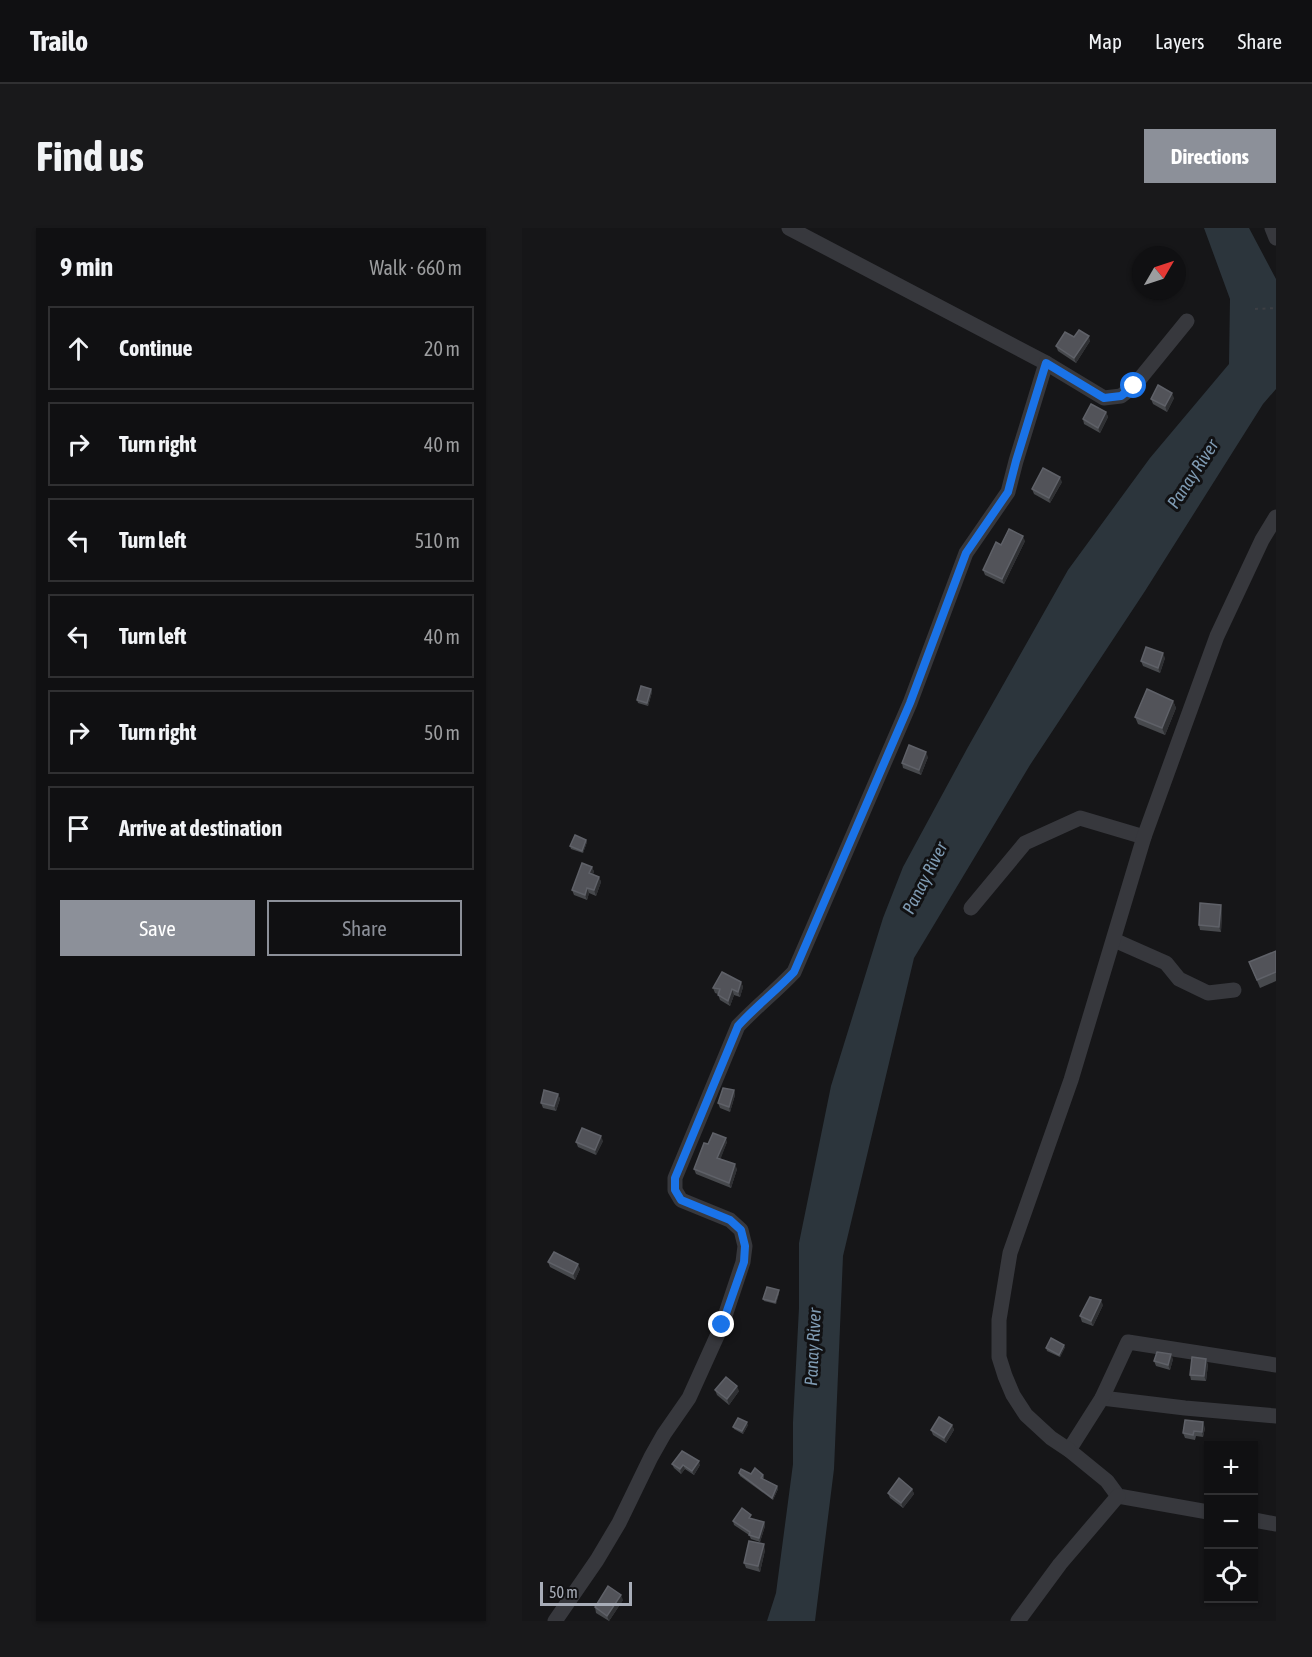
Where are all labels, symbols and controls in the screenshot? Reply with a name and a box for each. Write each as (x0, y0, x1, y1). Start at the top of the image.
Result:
text: Trailo (30, 25, 88, 57)
text: Map (1088, 29, 1122, 53)
text: Layers (1155, 29, 1205, 53)
text: Share (1238, 29, 1282, 53)
button: Directions (1144, 129, 1276, 183)
text: Find us (36, 132, 144, 180)
north arrow (1132, 246, 1186, 300)
text: 9 min (60, 252, 113, 282)
text: Walk · 660 m (370, 256, 462, 279)
icon: ahead (62, 332, 95, 365)
text: Continue (119, 335, 193, 361)
text: 20 m (424, 337, 460, 360)
route start (1120, 372, 1146, 398)
icon: right (62, 428, 95, 461)
text: Turn right (119, 431, 196, 457)
text: 40 m (424, 433, 460, 456)
water label: Panay River (1163, 435, 1223, 512)
icon: left (62, 524, 95, 557)
text: Turn left (119, 527, 186, 553)
text: 510 m (415, 529, 460, 552)
icon: left (62, 620, 95, 653)
text: Turn left (119, 623, 186, 649)
text: 40 m (424, 625, 460, 648)
icon: right (62, 716, 95, 749)
text: Turn right (119, 719, 196, 745)
text: 50 m (424, 721, 460, 744)
icon: arrive (62, 812, 95, 845)
text: Arrive at destination (119, 815, 282, 841)
water label: Panay River (898, 838, 952, 917)
button: Save (60, 900, 255, 956)
button: Share (267, 900, 462, 956)
water label: Panay River (800, 1307, 825, 1386)
route end (708, 1311, 734, 1337)
map controls (1204, 1441, 1258, 1603)
button: + (1204, 1441, 1258, 1495)
button: − (1204, 1495, 1258, 1549)
button: locate (1204, 1549, 1258, 1603)
scale bar (540, 1579, 632, 1606)
text: 50 m (549, 1583, 578, 1601)

